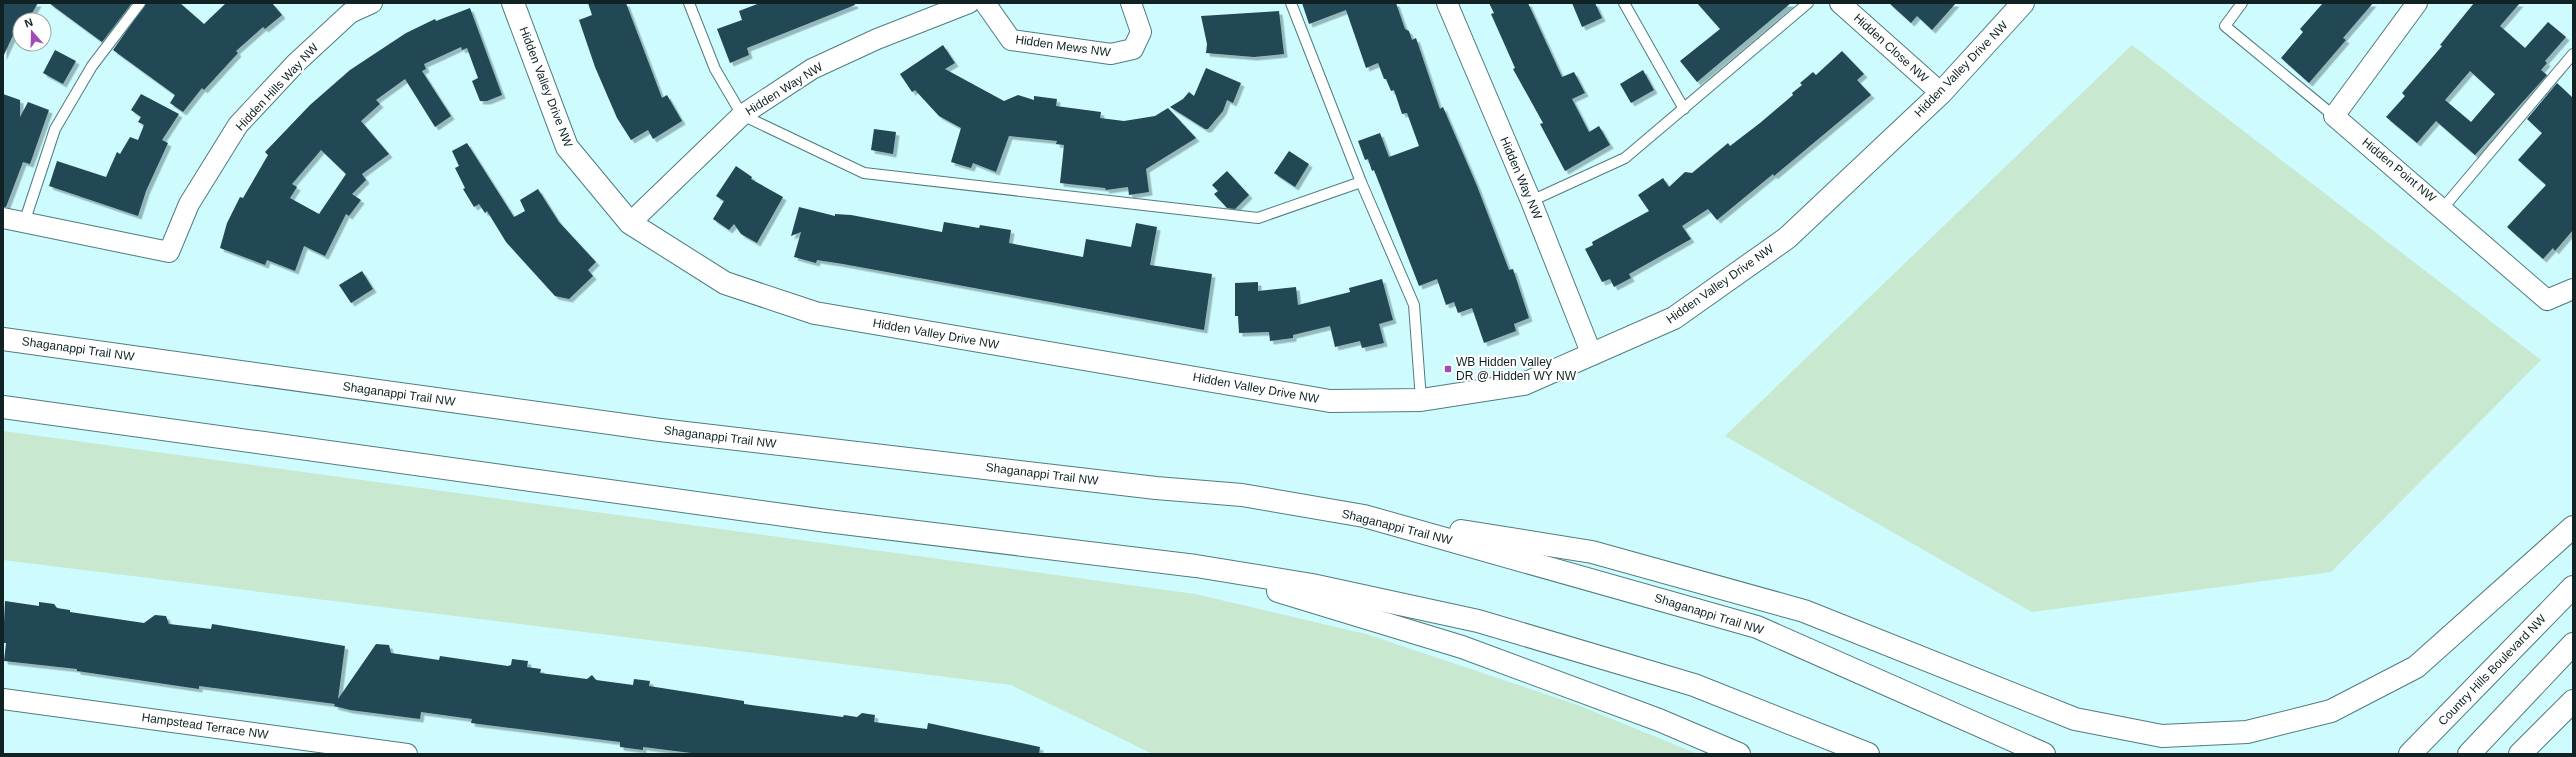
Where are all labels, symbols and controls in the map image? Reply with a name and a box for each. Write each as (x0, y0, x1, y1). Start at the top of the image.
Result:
street label: Hidden Close NW (1851, 11, 1932, 86)
north arrow (12, 12, 52, 52)
text: N (23, 16, 34, 30)
street label: Hidden Valley Drive NW (1912, 18, 2011, 120)
street label: Hidden Valley Drive NW (517, 25, 576, 150)
street label: Hidden Mews NW (1014, 32, 1112, 60)
street label: Hidden Hills Way NW (233, 40, 322, 134)
street label: Hidden Way NW (743, 59, 826, 118)
street label: Hidden Way NW (1497, 135, 1545, 222)
street label: Hidden Point NW (2359, 135, 2439, 205)
street label: Hidden Valley Drive NW (1664, 241, 1777, 326)
street label: Hidden Valley Drive NW (872, 316, 1001, 352)
street label: Shaganappi Trail NW (21, 334, 136, 364)
place label: WB Hidden Valley DR @ Hidden WY NW (1456, 355, 1577, 383)
marker: WB Hidden Valley DR @ Hidden WY NW (1443, 364, 1453, 374)
street label: Hidden Valley Drive NW (1192, 370, 1321, 406)
street label: Shaganappi Trail NW (342, 379, 457, 409)
street label: Shaganappi Trail NW (663, 423, 778, 451)
street label: Shaganappi Trail NW (985, 460, 1100, 488)
street label: Shaganappi Trail NW (1340, 506, 1454, 548)
street label: Shaganappi Trail NW (1653, 591, 1766, 637)
street label: Country Hills Boulevard NW (2435, 611, 2549, 728)
street label: Hampstead Terrace NW (141, 710, 270, 742)

